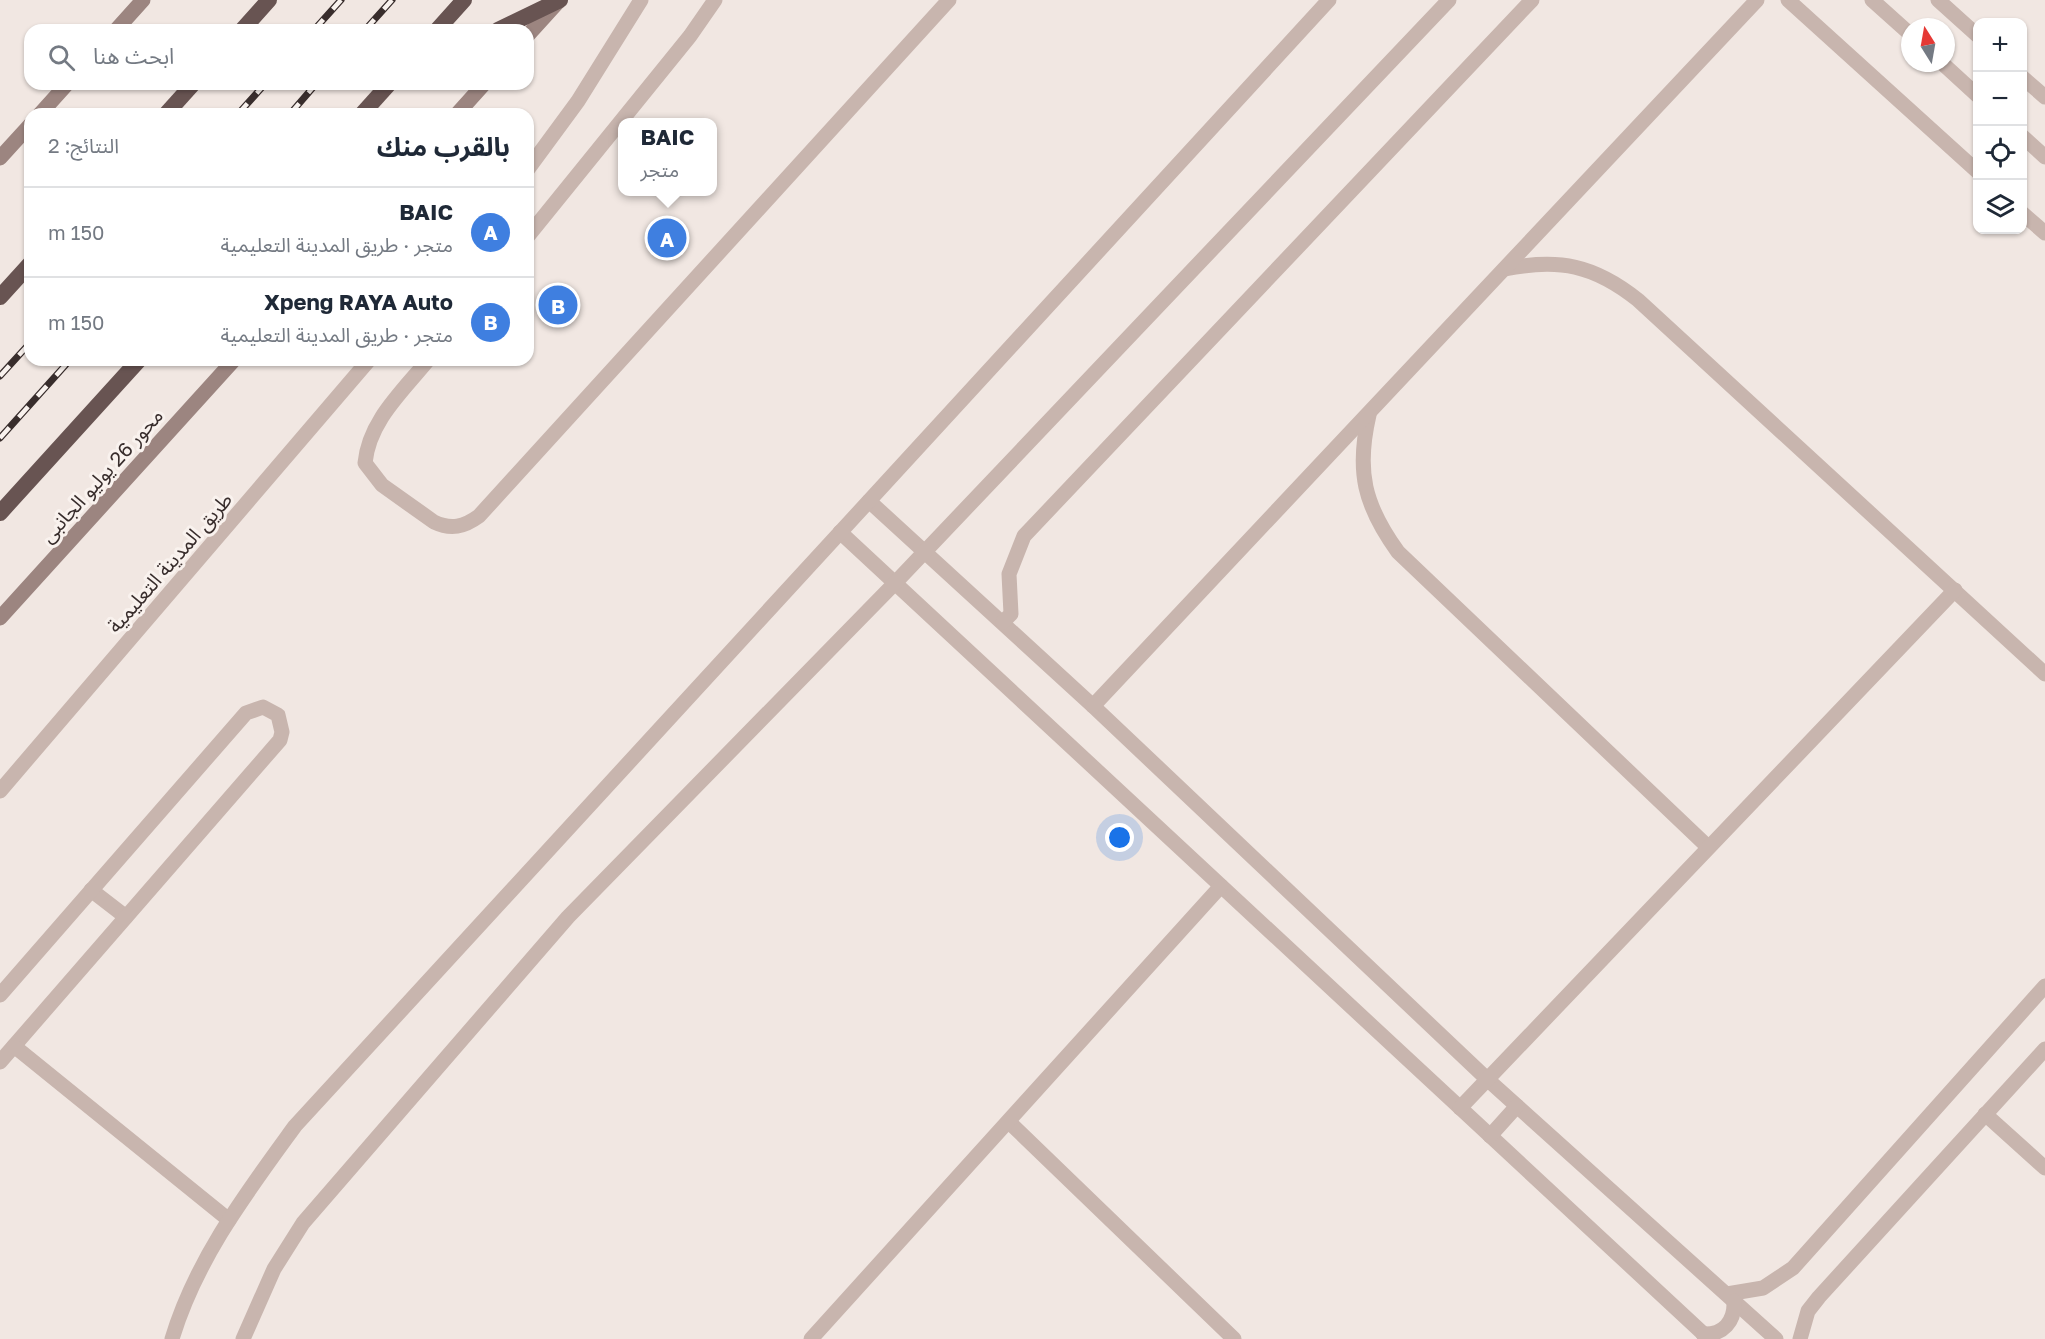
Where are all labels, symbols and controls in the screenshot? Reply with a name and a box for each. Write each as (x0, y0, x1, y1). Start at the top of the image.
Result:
north arrow (1901, 18, 1955, 72)
map controls (1973, 18, 2027, 234)
button: + (1973, 18, 2027, 72)
search box (24, 24, 534, 90)
icon: search (45, 41, 78, 74)
text: ابحث هنا (93, 42, 174, 69)
button: − (1973, 72, 2027, 126)
popup (618, 118, 717, 196)
text: BAIC (641, 123, 694, 150)
button: locate (1973, 126, 2027, 180)
text: بالقرب منك (377, 131, 510, 162)
text: النتائج: 2 (48, 133, 119, 157)
text: متجر (641, 157, 679, 181)
button: layers (1973, 180, 2027, 234)
text: BAIC (399, 198, 453, 225)
pin: A (648, 216, 686, 260)
text: 150 m (48, 220, 104, 244)
text: A (483, 220, 498, 244)
text: متجر · طريق المدينة التعليمية (221, 232, 453, 256)
pin: B (538, 282, 578, 328)
text: Xpeng RAYA Auto (264, 288, 453, 315)
text: 150 m (48, 310, 104, 334)
text: B (483, 310, 498, 334)
text: متجر · طريق المدينة التعليمية (221, 322, 453, 346)
street label: محور 26 يوليو الجانبى (35, 403, 168, 548)
street label: طريق المدينة التعليمية (102, 487, 238, 638)
your location (1105, 823, 1134, 852)

